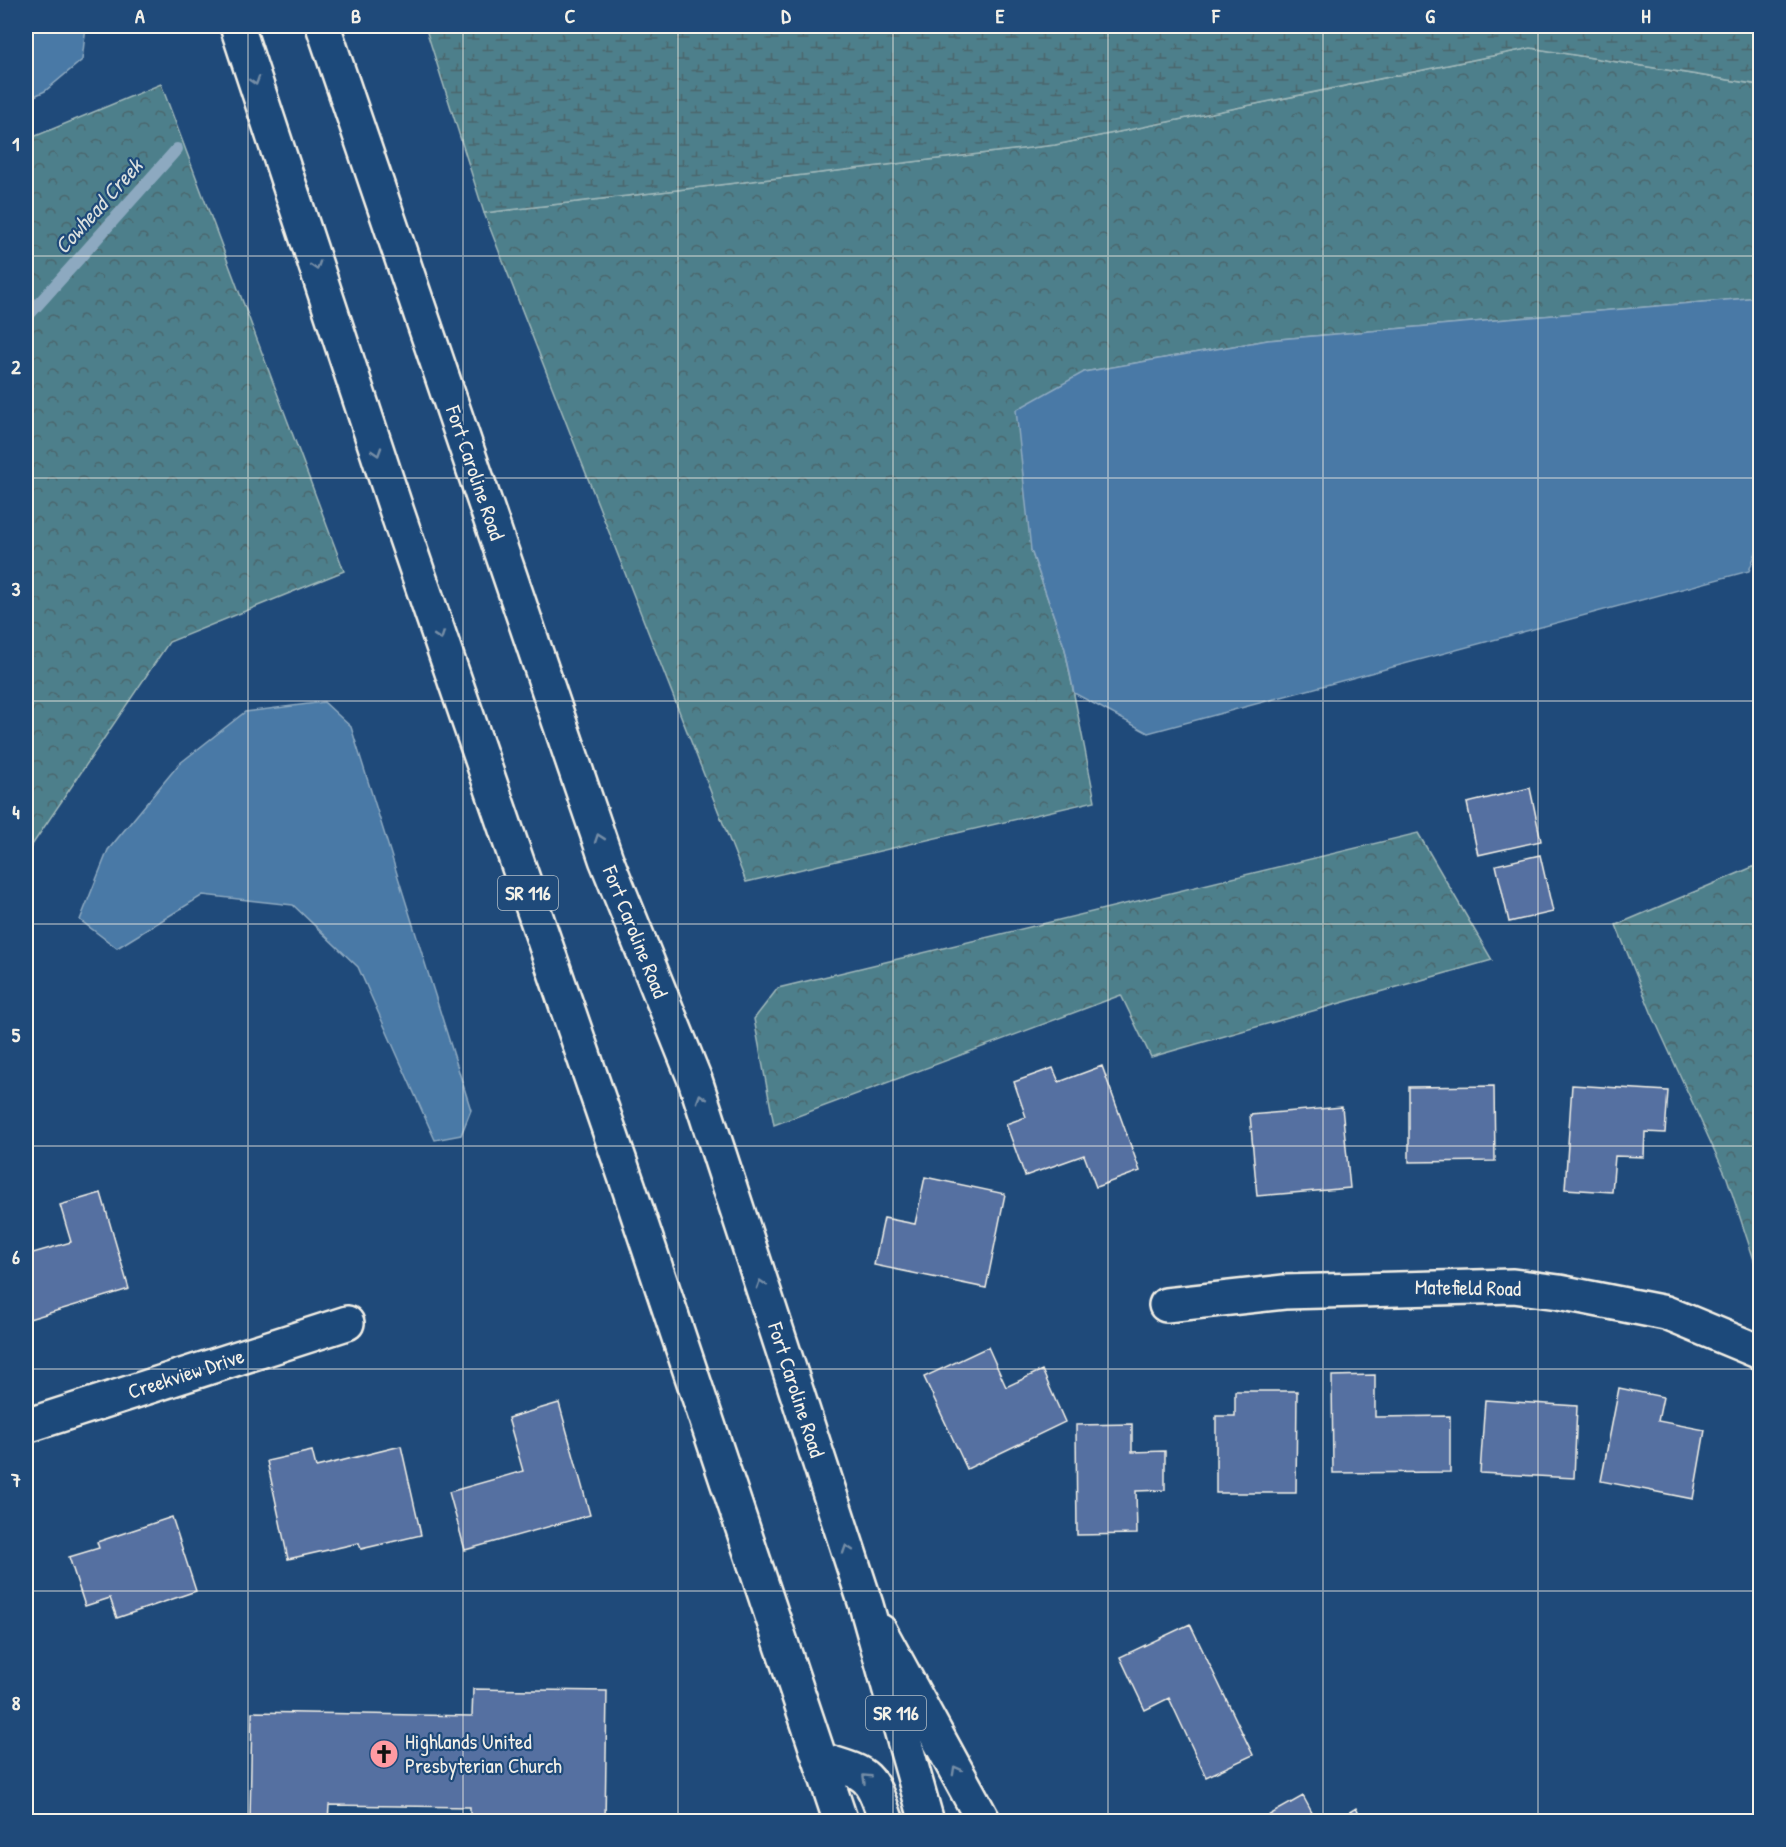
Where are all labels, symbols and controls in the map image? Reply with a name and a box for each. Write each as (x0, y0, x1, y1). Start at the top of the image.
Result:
text: A (135, 2, 145, 29)
text: B (351, 2, 361, 29)
text: C (565, 2, 576, 29)
text: D (781, 2, 791, 29)
text: E (996, 2, 1005, 29)
text: F (1211, 2, 1221, 29)
text: G (1425, 2, 1435, 29)
text: H (1641, 2, 1651, 29)
one-way arrow (248, 75, 261, 86)
text: 1 (12, 130, 20, 157)
water label: Cowhead Creek (47, 151, 150, 260)
one-way arrow (309, 260, 322, 271)
text: 2 (11, 353, 21, 380)
street label: Fort Caroline Road (439, 401, 512, 544)
one-way arrow (370, 446, 382, 457)
text: 3 (12, 575, 21, 602)
one-way arrow (432, 630, 445, 641)
text: 4 (12, 798, 20, 825)
one-way arrow (594, 834, 606, 844)
street label: Fort Caroline Road (595, 860, 675, 1002)
road number: SR 116 (498, 876, 558, 910)
text: 5 (12, 1021, 21, 1048)
one-way arrow (695, 1093, 708, 1104)
text: 6 (12, 1243, 20, 1270)
street label: Matefield Road (1415, 1272, 1521, 1303)
one-way arrow (756, 1279, 768, 1290)
street label: Fort Caroline Road (761, 1318, 832, 1461)
street label: Creekview Drive (124, 1341, 248, 1406)
text: 7 (10, 1466, 21, 1493)
one-way arrow (842, 1544, 855, 1555)
text: 8 (12, 1689, 21, 1716)
road number: SR 116 (866, 1696, 926, 1730)
place label: Highlands United Presbyterian Church (405, 1727, 562, 1780)
church icon: Highlands United Presbyterian Church (368, 1738, 400, 1770)
one-way arrow (952, 1766, 963, 1776)
one-way arrow (862, 1775, 873, 1786)

